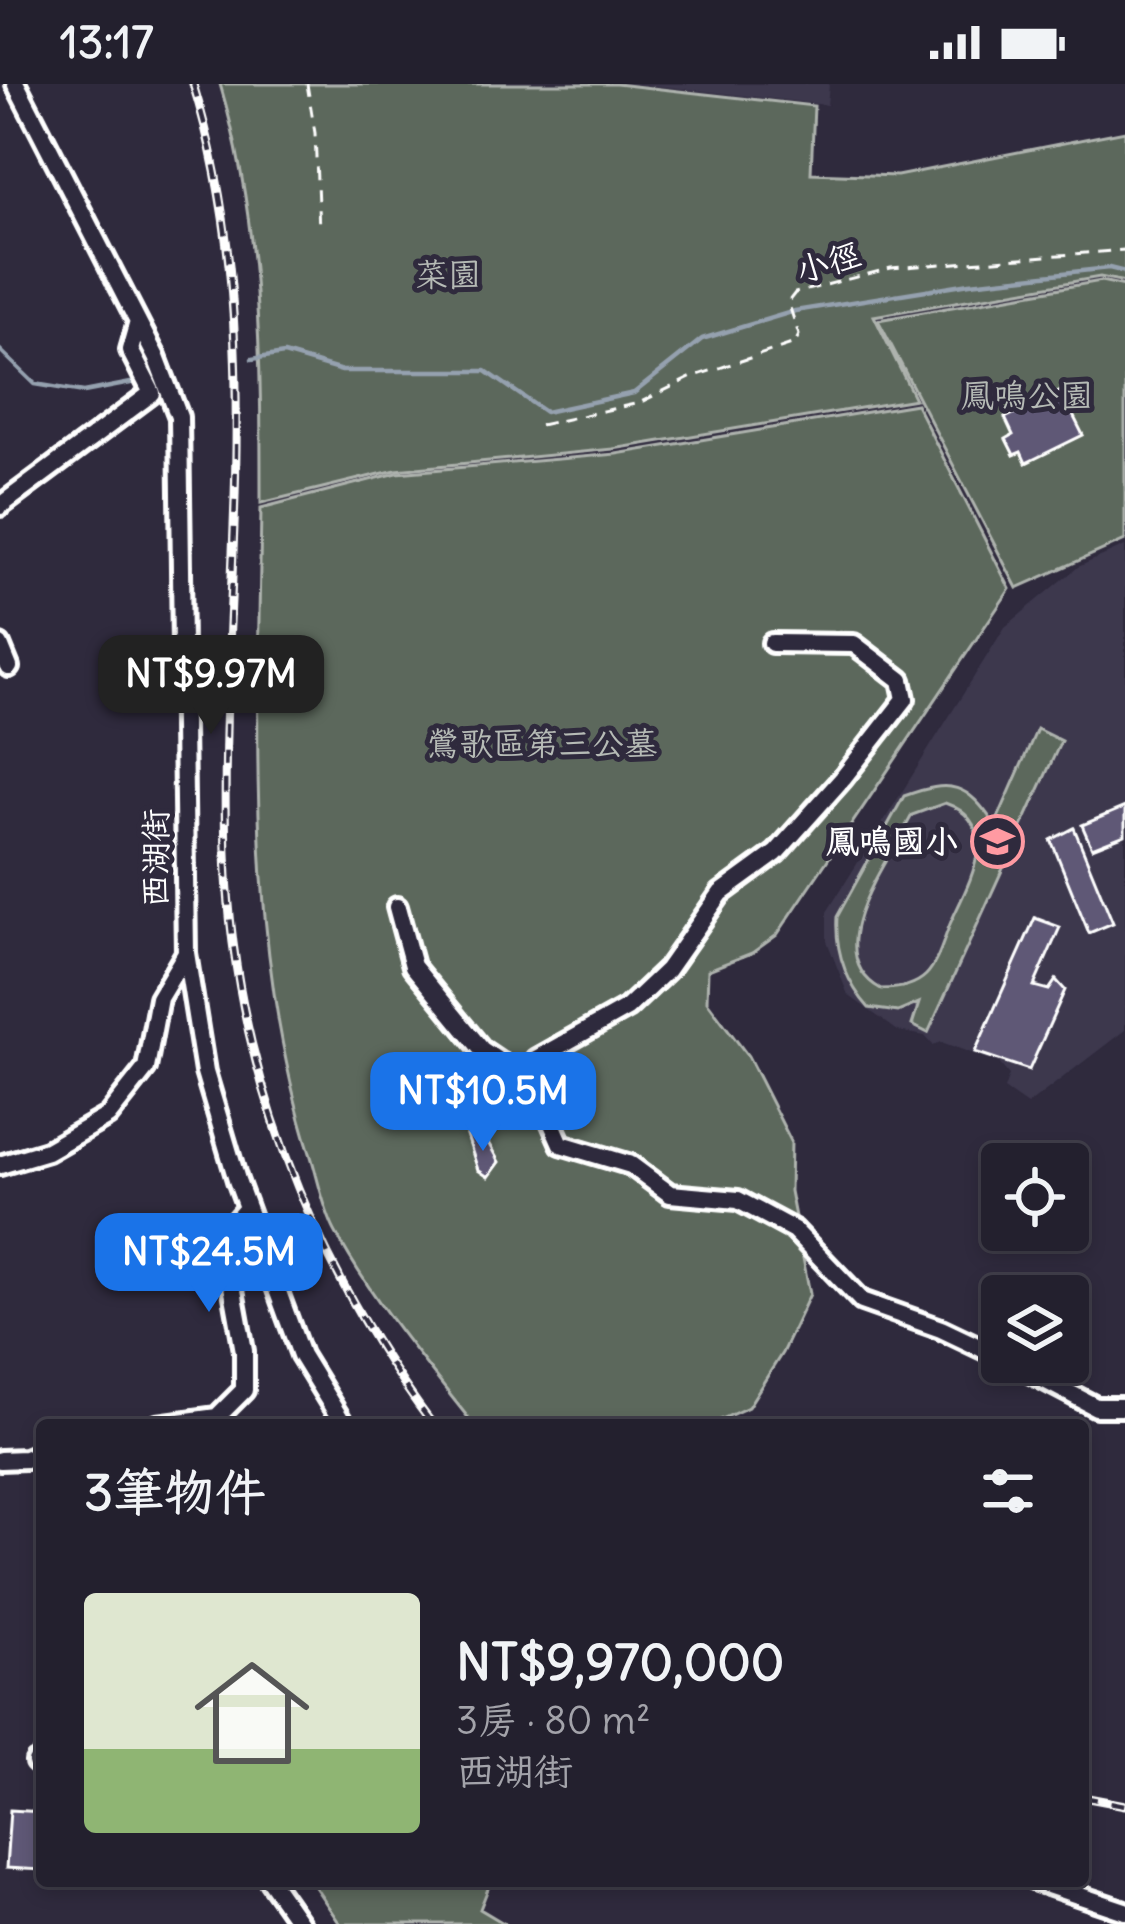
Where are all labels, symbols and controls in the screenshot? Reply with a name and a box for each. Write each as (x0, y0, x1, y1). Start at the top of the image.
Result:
text: 13:17 (60, 14, 154, 70)
street label: 小徑 (790, 232, 866, 292)
park label: 菜園 (415, 253, 481, 295)
park label: 鳳鳴公園 (961, 374, 1093, 416)
pin: NT$9.97M (87, 635, 335, 737)
text: NT$9.97M (125, 649, 297, 698)
park label: 鶯歌區第三公墓 (427, 722, 658, 764)
street label: 西湖街 (134, 809, 176, 908)
school or university icon: 鳳鳴國小 (969, 813, 1025, 869)
place label: 鳳鳴國小 (826, 820, 958, 862)
pin: NT$10.5M (359, 1052, 607, 1154)
text: NT$10.5M (397, 1066, 569, 1115)
map controls (981, 1143, 1089, 1383)
button: locate (981, 1143, 1089, 1251)
pin: NT$24.5M (85, 1213, 333, 1315)
text: NT$24.5M (122, 1227, 296, 1276)
button: layers (981, 1275, 1089, 1383)
icon: filters (975, 1458, 1041, 1524)
text: 3筆物件 (84, 1460, 266, 1524)
text: NT$9,970,000 (456, 1630, 784, 1694)
icon: home (180, 1641, 324, 1785)
text: 3房 · 80 m² (456, 1696, 651, 1745)
text: 西湖街 (456, 1747, 573, 1796)

